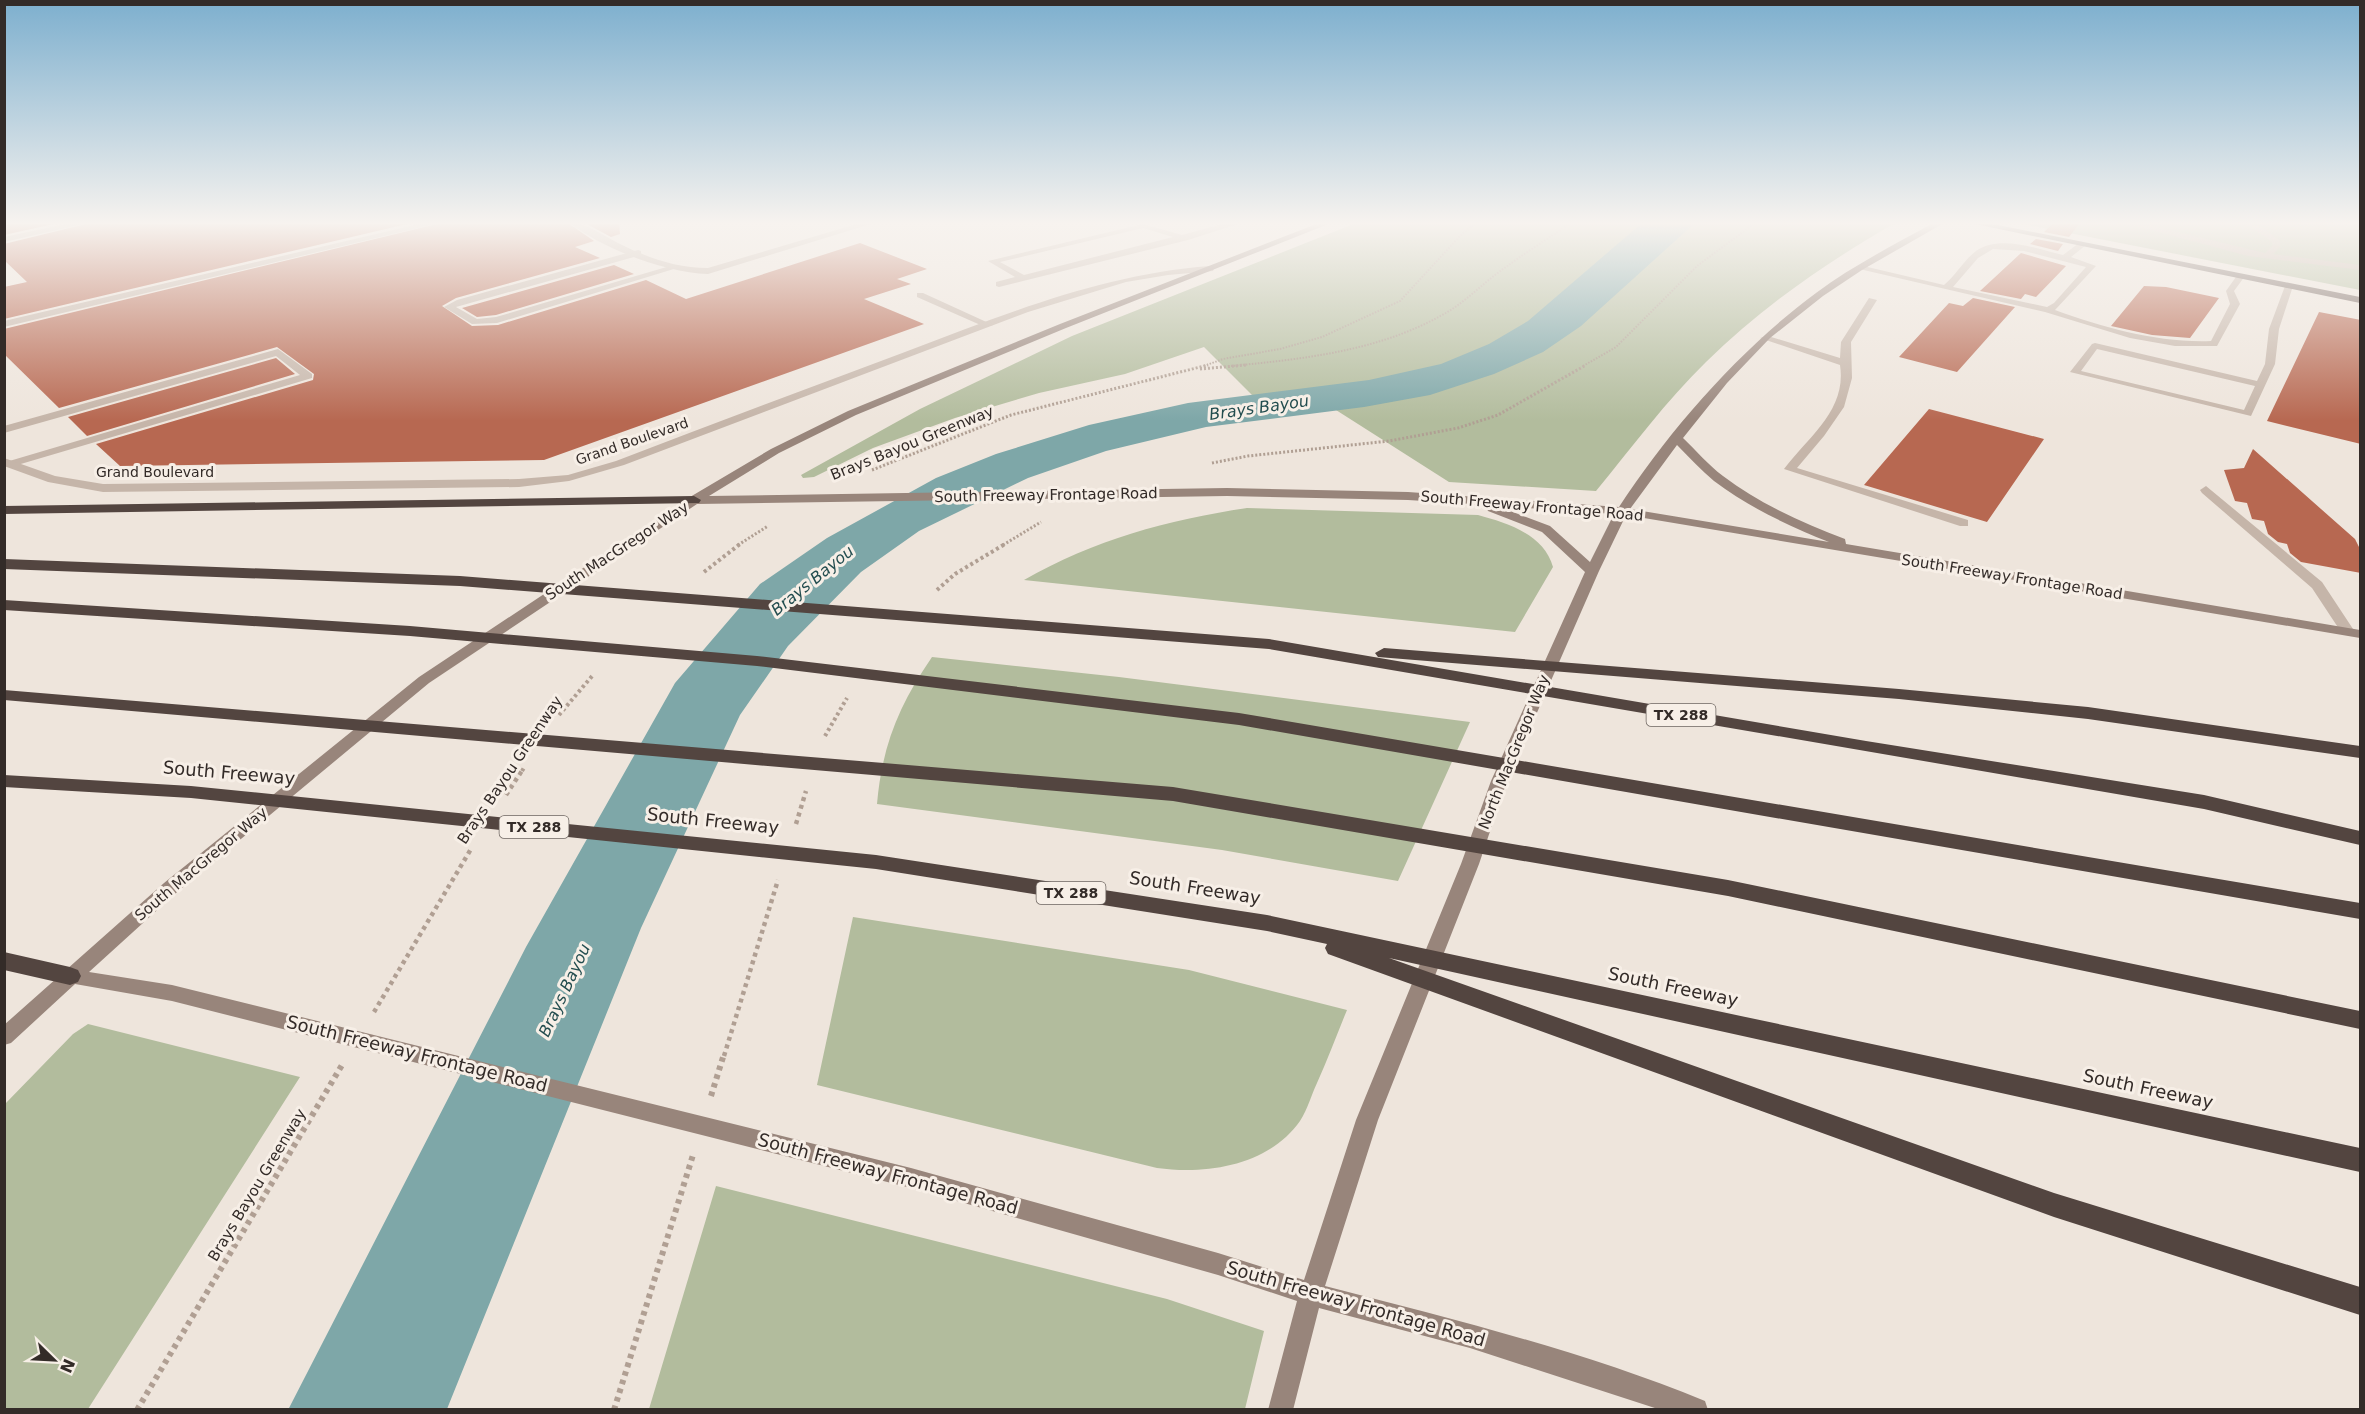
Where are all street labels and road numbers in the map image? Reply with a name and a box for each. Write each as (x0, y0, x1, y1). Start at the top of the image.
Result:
street label: Brays Bayou Greenway (828, 402, 996, 484)
street label: Grand Boulevard (574, 414, 690, 468)
street label: Grand Boulevard (96, 464, 214, 480)
street label: South Freeway Frontage Road (934, 484, 1158, 506)
street label: South Freeway Frontage Road (1420, 487, 1644, 525)
street label: South MacGregor Way (542, 498, 692, 604)
street label: South Freeway Frontage Road (1900, 551, 2124, 603)
street label: North MacGregor Way (1475, 672, 1553, 832)
street label: Brays Bayou Greenway (454, 692, 566, 847)
road number: TX 288 (1646, 704, 1716, 726)
street label: South Freeway (162, 756, 296, 789)
street label: South MacGregor Way (131, 803, 271, 925)
street label: South Freeway (646, 803, 780, 838)
road number: TX 288 (500, 816, 568, 838)
street label: South Freeway (1128, 867, 1263, 908)
road number: TX 288 (1036, 882, 1106, 904)
street label: South Freeway (1606, 962, 1740, 1011)
street label: South Freeway Frontage Road (284, 1011, 550, 1096)
street label: South Freeway (2081, 1064, 2215, 1113)
street label: Brays Bayou Greenway (204, 1105, 310, 1265)
street label: South Freeway Frontage Road (756, 1129, 1020, 1218)
street label: South Freeway Frontage Road (1224, 1256, 1488, 1351)

